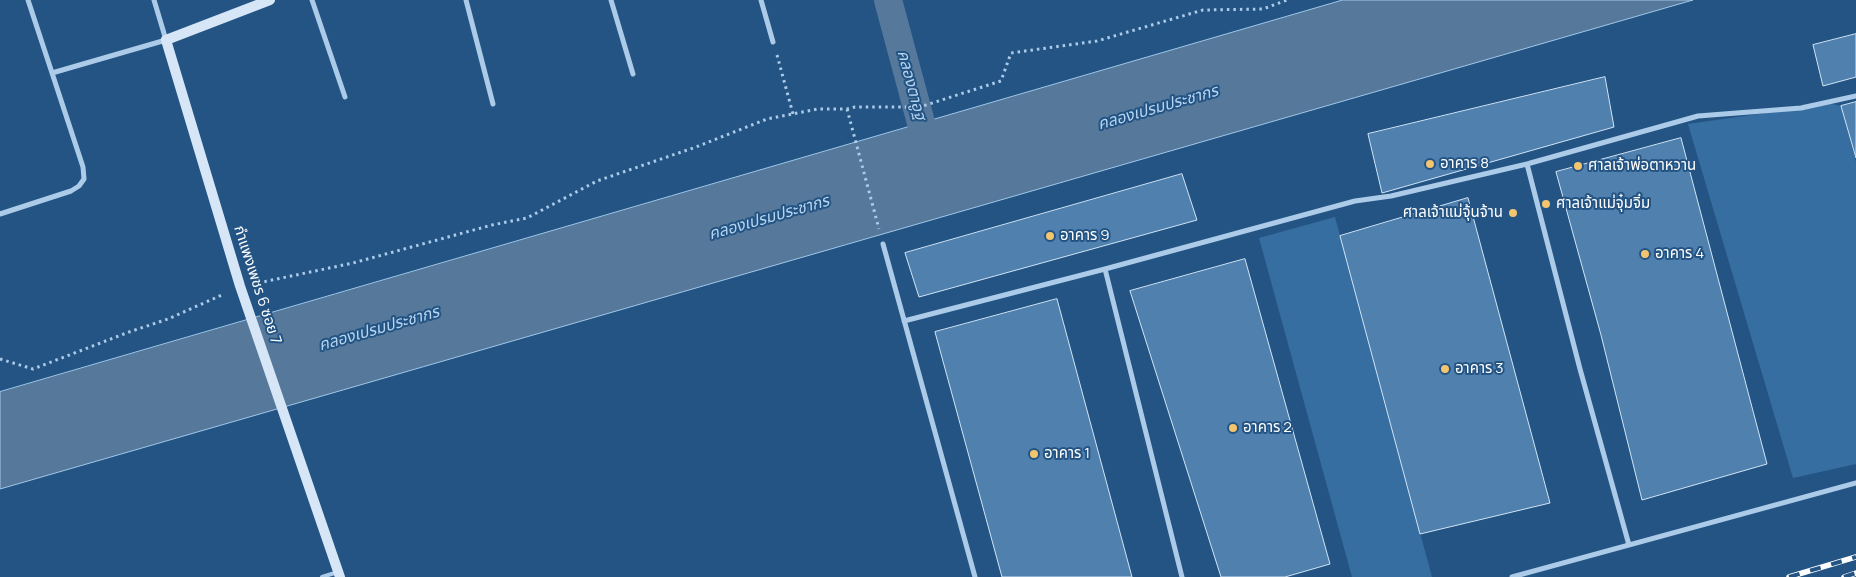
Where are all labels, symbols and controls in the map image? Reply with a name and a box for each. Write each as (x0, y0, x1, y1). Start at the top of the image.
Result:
water label: คลองตาอูฐ (892, 48, 930, 122)
water label: คลองเปรมประชากร (1096, 82, 1220, 134)
place label: อาคาร 8 (1440, 155, 1489, 173)
place label: ศาลเจ้าพ่อตาหวาน (1588, 157, 1696, 175)
marker: อาคาร 8 (1424, 158, 1436, 170)
marker: ศาลเจ้าพ่อตาหวาน (1572, 160, 1584, 172)
water label: คลองเปรมประชากร (707, 192, 831, 244)
place label: ศาลเจ้าแม่จุ๋มจิ๋ม (1556, 195, 1650, 213)
marker: ศาลเจ้าแม่จุ๋มจิ๋ม (1540, 198, 1552, 210)
place label: ศาลเจ้าแม่จุ้นจ้าน (1403, 204, 1503, 222)
marker: ศาลเจ้าแม่จุ้นจ้าน (1507, 207, 1519, 219)
street label: กำแพงเพชร 6 ซอย 7 (229, 223, 285, 347)
place label: อาคาร 9 (1060, 227, 1110, 245)
marker: อาคาร 9 (1044, 230, 1056, 242)
place label: อาคาร 4 (1655, 245, 1704, 263)
marker: อาคาร 4 (1639, 248, 1651, 260)
water label: คลองเปรมประชากร (317, 303, 441, 355)
place label: อาคาร 3 (1455, 360, 1504, 378)
marker: อาคาร 3 (1439, 363, 1451, 375)
place label: อาคาร 2 (1243, 419, 1292, 437)
marker: อาคาร 2 (1227, 422, 1239, 434)
place label: อาคาร 1 (1044, 445, 1090, 463)
marker: อาคาร 1 (1028, 448, 1040, 460)

